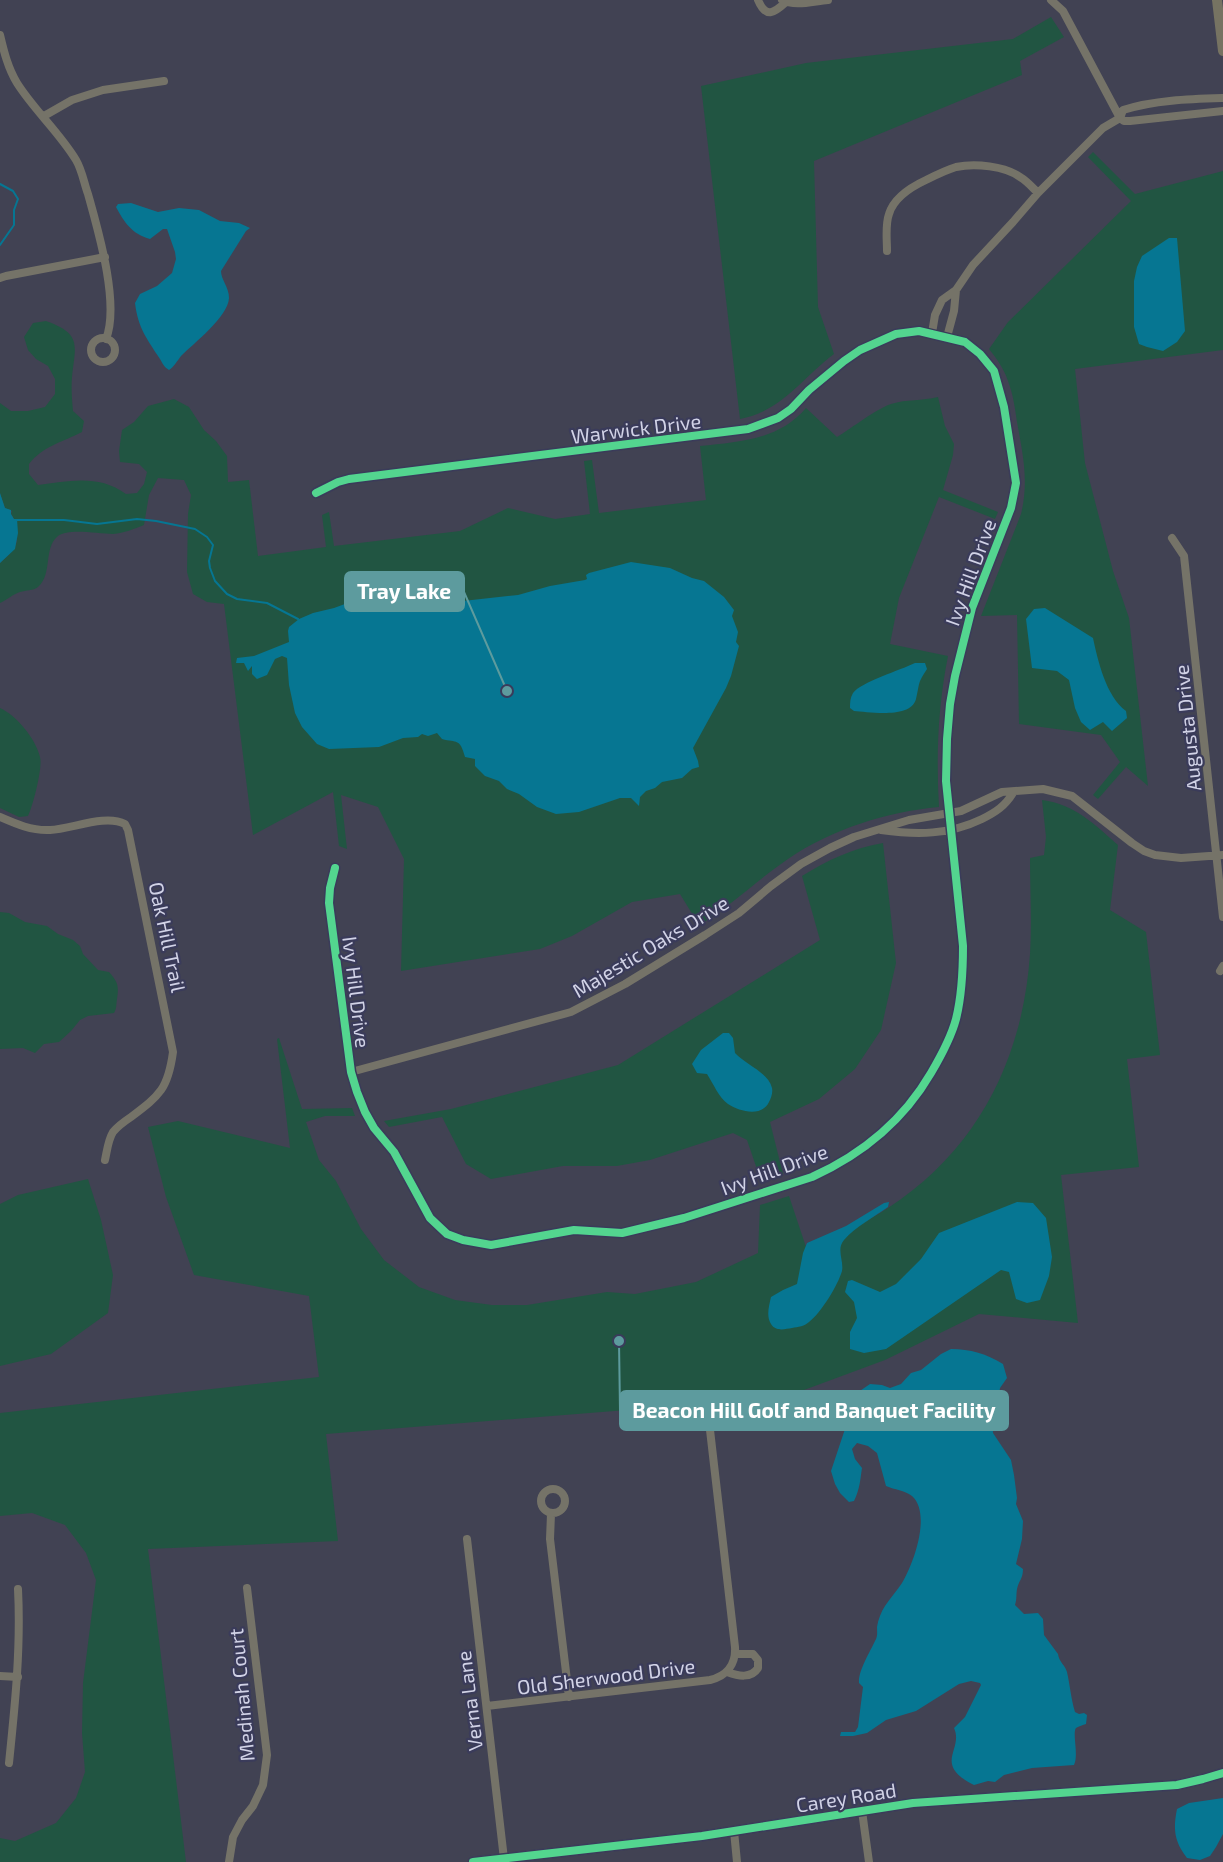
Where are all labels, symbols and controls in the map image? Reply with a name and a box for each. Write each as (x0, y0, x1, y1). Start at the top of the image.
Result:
street label: Warwick Drive (570, 408, 702, 448)
street label: Ivy Hill Drive (940, 515, 1000, 629)
callout: Tray Lake (345, 572, 464, 611)
text: Tray Lake (357, 578, 451, 604)
street label: Augusta Drive (1168, 664, 1206, 792)
street label: Oak Hill Trail (145, 880, 191, 994)
street label: Majestic Oaks Drive (568, 890, 732, 1002)
street label: Ivy Hill Drive (338, 935, 376, 1049)
street label: Ivy Hill Drive (717, 1139, 831, 1199)
callout: Beacon Hill Golf and Banquet Facility (620, 1391, 1008, 1430)
text: Beacon Hill Golf and Banquet Facility (632, 1397, 996, 1423)
street label: Medinah Court (223, 1627, 259, 1762)
street label: Verna Lane (451, 1649, 487, 1753)
street label: Old Sherwood Drive (516, 1653, 696, 1699)
street label: Carey Road (794, 1777, 898, 1817)

